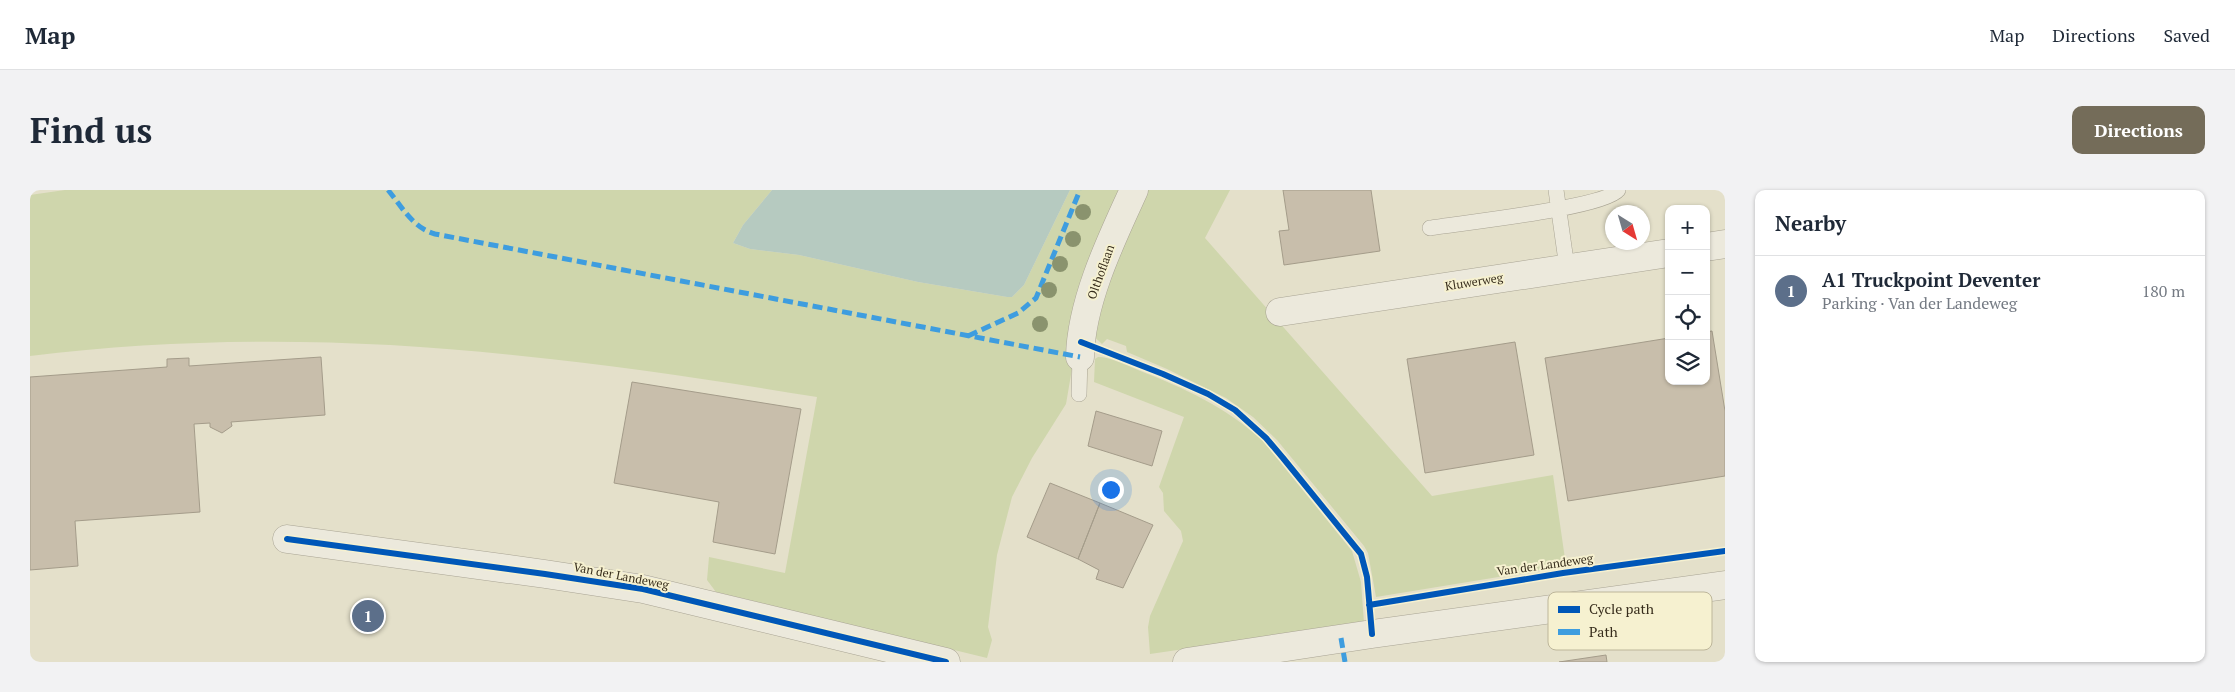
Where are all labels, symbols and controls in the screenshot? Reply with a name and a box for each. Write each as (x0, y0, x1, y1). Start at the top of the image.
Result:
text: Map (25, 19, 75, 51)
text: Map (1989, 23, 2024, 47)
text: Directions (2052, 23, 2135, 47)
text: Saved (2163, 23, 2210, 47)
button: Directions (2072, 106, 2205, 154)
text: Find us (30, 107, 152, 153)
north arrow (1605, 205, 1650, 250)
map controls (1665, 205, 1710, 385)
button: + (1665, 205, 1710, 250)
text: Nearby (1775, 209, 1846, 237)
street label: Olthoflaan (1084, 242, 1117, 301)
button: − (1665, 250, 1710, 295)
text: A1 Truckpoint Deventer (1822, 267, 2040, 292)
street label: Kluwerweg (1444, 269, 1505, 293)
text: 1 (1786, 280, 1796, 302)
text: 180 m (2142, 280, 2185, 302)
text: Parking · Van der Landeweg (1822, 292, 2017, 314)
button: locate (1665, 295, 1710, 340)
button: layers (1665, 340, 1710, 385)
your location (1098, 477, 1124, 503)
street label: Van der Landeweg (1496, 550, 1595, 579)
street label: Van der Landeweg (572, 559, 671, 592)
legend (1548, 592, 1712, 650)
pin: 1 (352, 597, 384, 635)
text: Cycle path (1589, 599, 1654, 618)
text: Path (1589, 622, 1618, 641)

